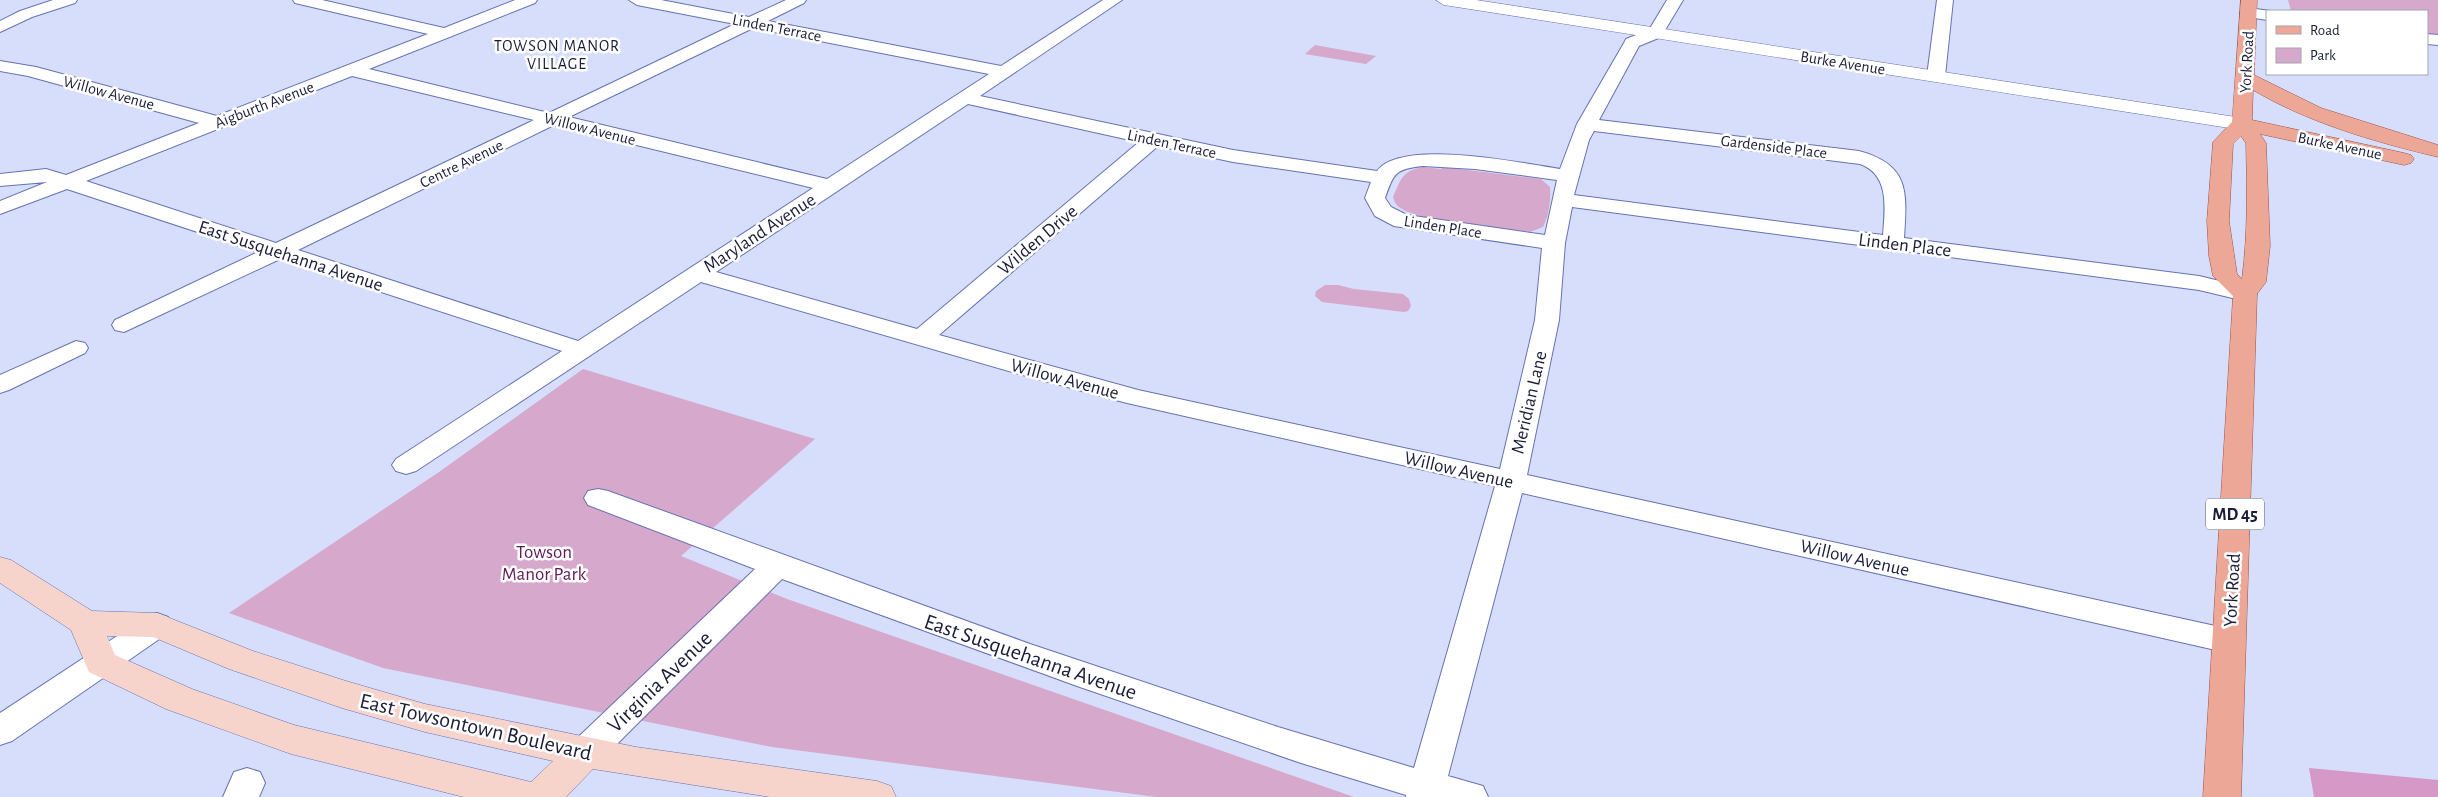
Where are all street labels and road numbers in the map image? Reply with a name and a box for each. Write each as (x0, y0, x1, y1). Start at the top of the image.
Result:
street label: Linden Terrace (731, 11, 823, 44)
street label: York Road (2237, 31, 2257, 93)
street label: Burke Avenue (1799, 48, 1886, 78)
street label: Willow Avenue (61, 73, 156, 113)
street label: Aigburth Avenue (212, 79, 316, 131)
street label: Willow Avenue (542, 110, 637, 148)
street label: Linden Terrace (1126, 127, 1218, 161)
street label: Burke Avenue (2296, 129, 2383, 163)
street label: Gardenside Place (1720, 133, 1828, 161)
street label: Centre Avenue (417, 137, 506, 191)
street label: Maryland Avenue (700, 190, 819, 276)
street label: Wilden Drive (995, 202, 1081, 279)
street label: Linden Place (1403, 213, 1483, 241)
street label: East Susquehanna Avenue (196, 218, 385, 295)
street label: Linden Place (1857, 230, 1952, 261)
street label: Meridian Lane (1508, 349, 1551, 456)
street label: Willow Avenue (1008, 356, 1121, 403)
street label: Willow Avenue (1402, 449, 1515, 492)
road number: MD 45 (2206, 498, 2264, 530)
street label: Willow Avenue (1798, 537, 1911, 580)
street label: York Road (2221, 553, 2244, 627)
street label: East Susquehanna Avenue (922, 610, 1140, 704)
street label: Virginia Avenue (603, 627, 716, 737)
street label: East Towsontown Boulevard (358, 690, 594, 764)

